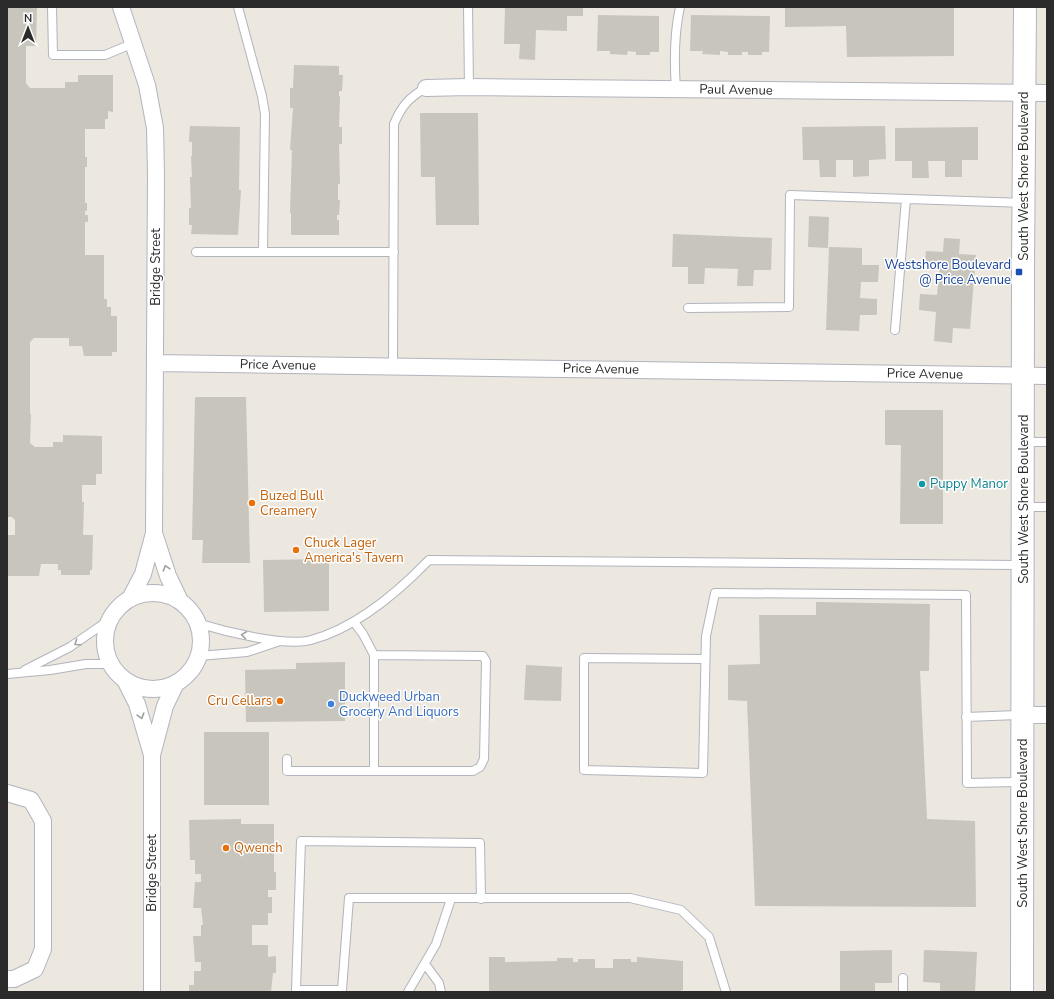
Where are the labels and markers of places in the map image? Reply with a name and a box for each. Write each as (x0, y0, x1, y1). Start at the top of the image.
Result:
place label: Westshore Boulevard @ Price Avenue (885, 256, 1011, 289)
marker: Westshore Boulevard @ Price Avenue (1014, 267, 1024, 277)
place label: Puppy Manor (930, 475, 1008, 493)
marker: Puppy Manor (917, 479, 927, 489)
place label: Buzed Bull Creamery (260, 487, 324, 520)
marker: Buzed Bull Creamery (247, 498, 257, 508)
place label: Chuck Lager America's Tavern (304, 534, 404, 567)
marker: Chuck Lager America's Tavern (291, 545, 301, 555)
place label: Duckweed Urban Grocery And Liquors (339, 688, 459, 721)
place label: Cru Cellars (207, 692, 272, 710)
marker: Cru Cellars (275, 696, 285, 706)
marker: Duckweed Urban Grocery And Liquors (326, 699, 336, 709)
place label: Qwench (234, 839, 283, 857)
marker: Qwench (221, 843, 231, 853)

